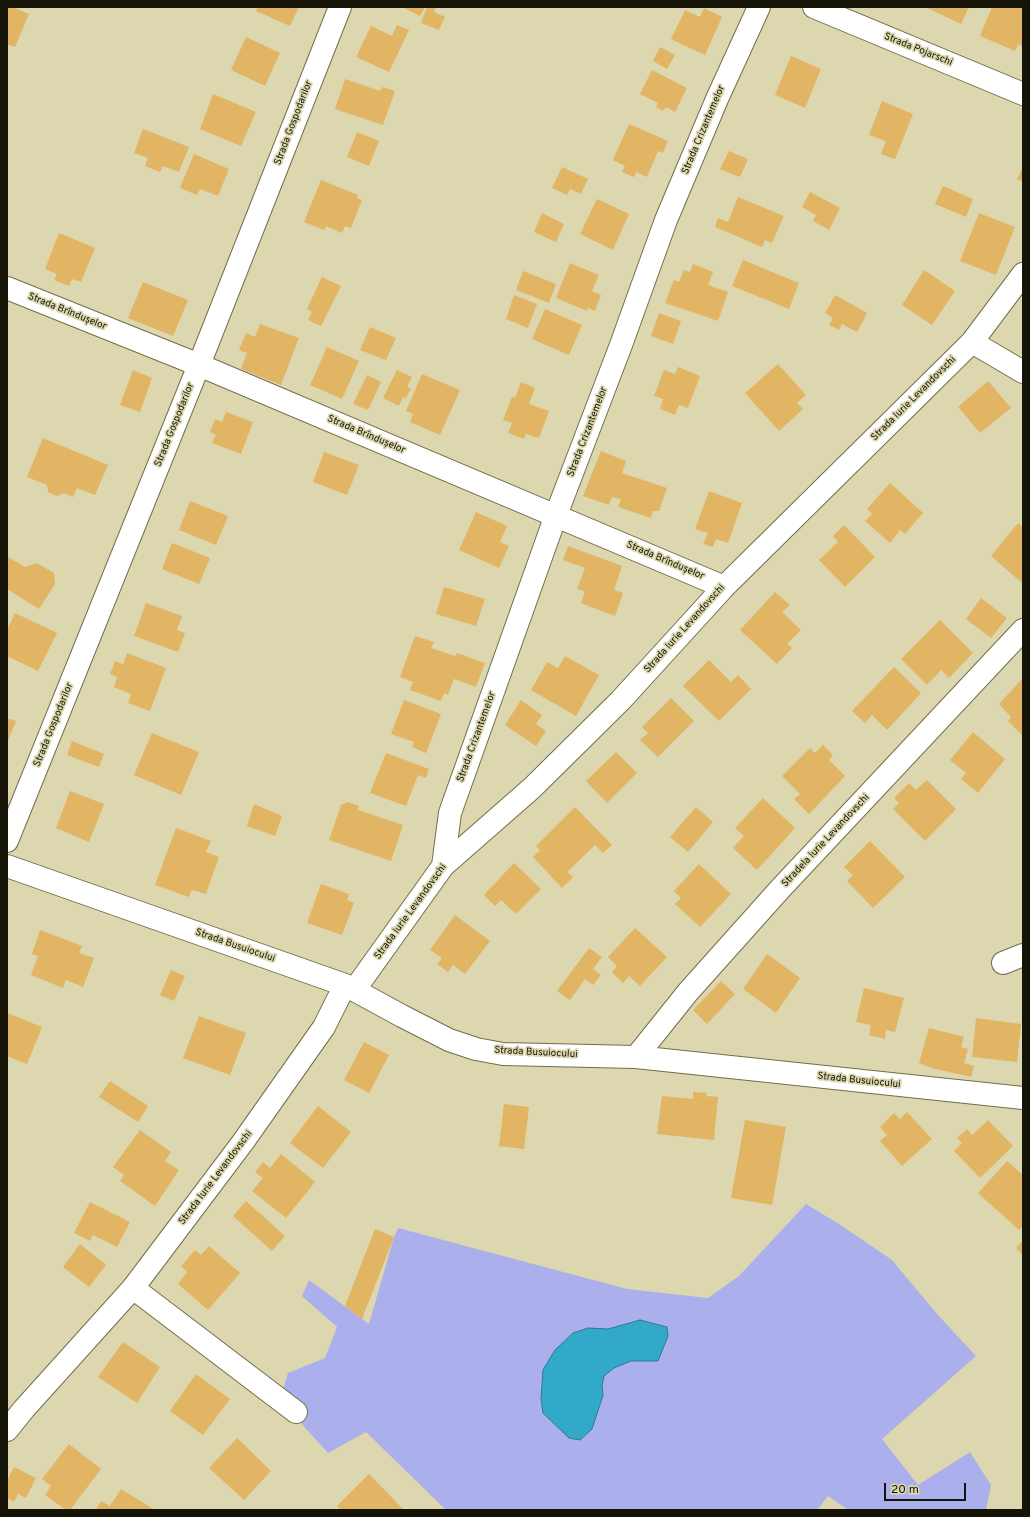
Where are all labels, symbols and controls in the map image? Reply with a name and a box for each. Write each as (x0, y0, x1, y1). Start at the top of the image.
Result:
street label: Strada Pojarschi (882, 31, 954, 69)
street label: Strada Gospodarilor (272, 79, 316, 167)
street label: Strada Crizantemelor (680, 84, 728, 176)
street label: Strada Brîndușelor (26, 291, 108, 333)
street label: Strada Iurie Levandovschi (869, 354, 959, 444)
street label: Strada Gospodarilor (153, 381, 197, 469)
street label: Strada Crizantemelor (565, 385, 611, 479)
street label: Strada Brîndușelor (325, 413, 407, 457)
street label: Strada Brîndușelor (624, 539, 706, 583)
street label: Strada Iurie Levandovschi (642, 582, 728, 676)
street label: Strada Gospodarilor (32, 681, 76, 769)
street label: Strada Crizantemelor (455, 690, 499, 784)
street label: Stradela Iurie Levandovschi (780, 792, 872, 890)
street label: Strada Iurie Levandovschi (372, 862, 450, 962)
street label: Strada Busuiocului (194, 927, 276, 965)
street label: Strada Busuiocului (494, 1045, 578, 1061)
street label: Strada Busuiocului (817, 1071, 901, 1091)
street label: Strada Iurie Levandovschi (177, 1128, 255, 1228)
scale bar (886, 1475, 968, 1501)
text: 20 m (891, 1482, 919, 1498)

